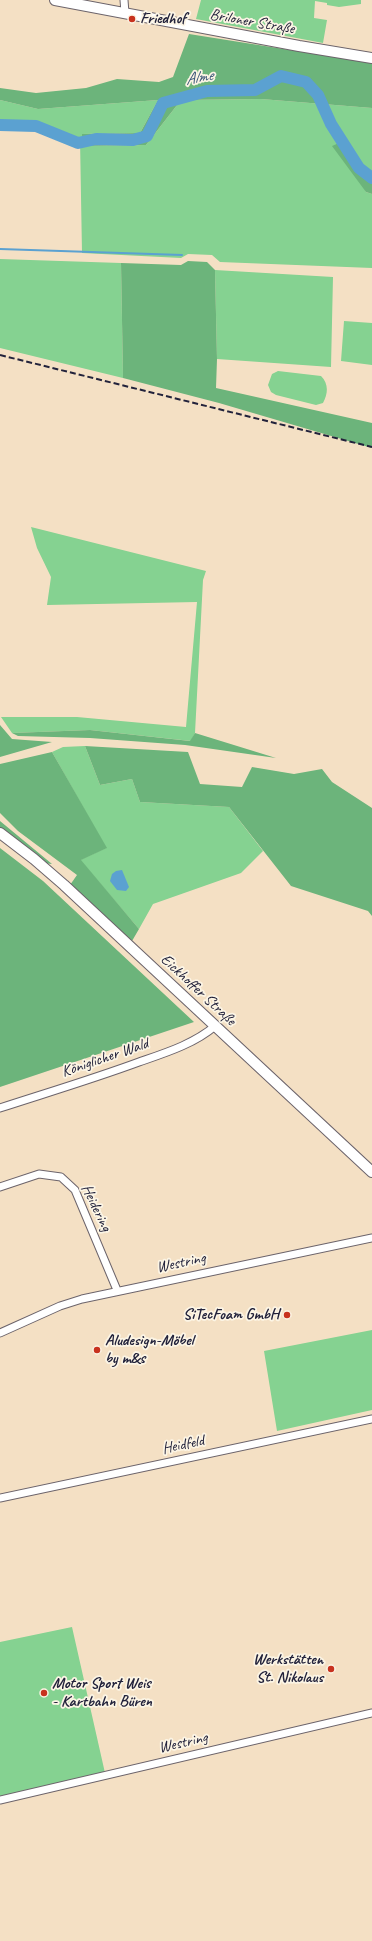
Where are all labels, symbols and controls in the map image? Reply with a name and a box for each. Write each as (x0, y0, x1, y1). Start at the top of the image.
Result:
street label: Briloner Straße (208, 5, 296, 39)
place label: Friedhof (140, 9, 186, 29)
marker: Friedhof (127, 14, 137, 24)
water label: Alme (184, 66, 214, 90)
street label: Eickhoffer Straße (156, 950, 240, 1030)
street label: Königlicher Wald (59, 1034, 151, 1082)
street label: Heidering (76, 1181, 116, 1235)
street label: Westring (155, 1248, 207, 1278)
place label: SiTecFoam GmbH (183, 1305, 279, 1325)
marker: SiTecFoam GmbH (282, 1310, 292, 1320)
place label: Aludesign-Möbel by m&s (105, 1331, 193, 1369)
marker: Aludesign-Möbel by m&s (92, 1345, 102, 1355)
street label: Heidfeld (160, 1431, 206, 1459)
place label: Werkstätten St. Nikolaus (253, 1650, 323, 1688)
marker: Werkstätten St. Nikolaus (326, 1664, 336, 1674)
place label: Motor Sport Weis - Kartbahn Büren (52, 1674, 152, 1712)
marker: Motor Sport Weis - Kartbahn Büren (39, 1688, 49, 1698)
street label: Westring (157, 1728, 209, 1758)

